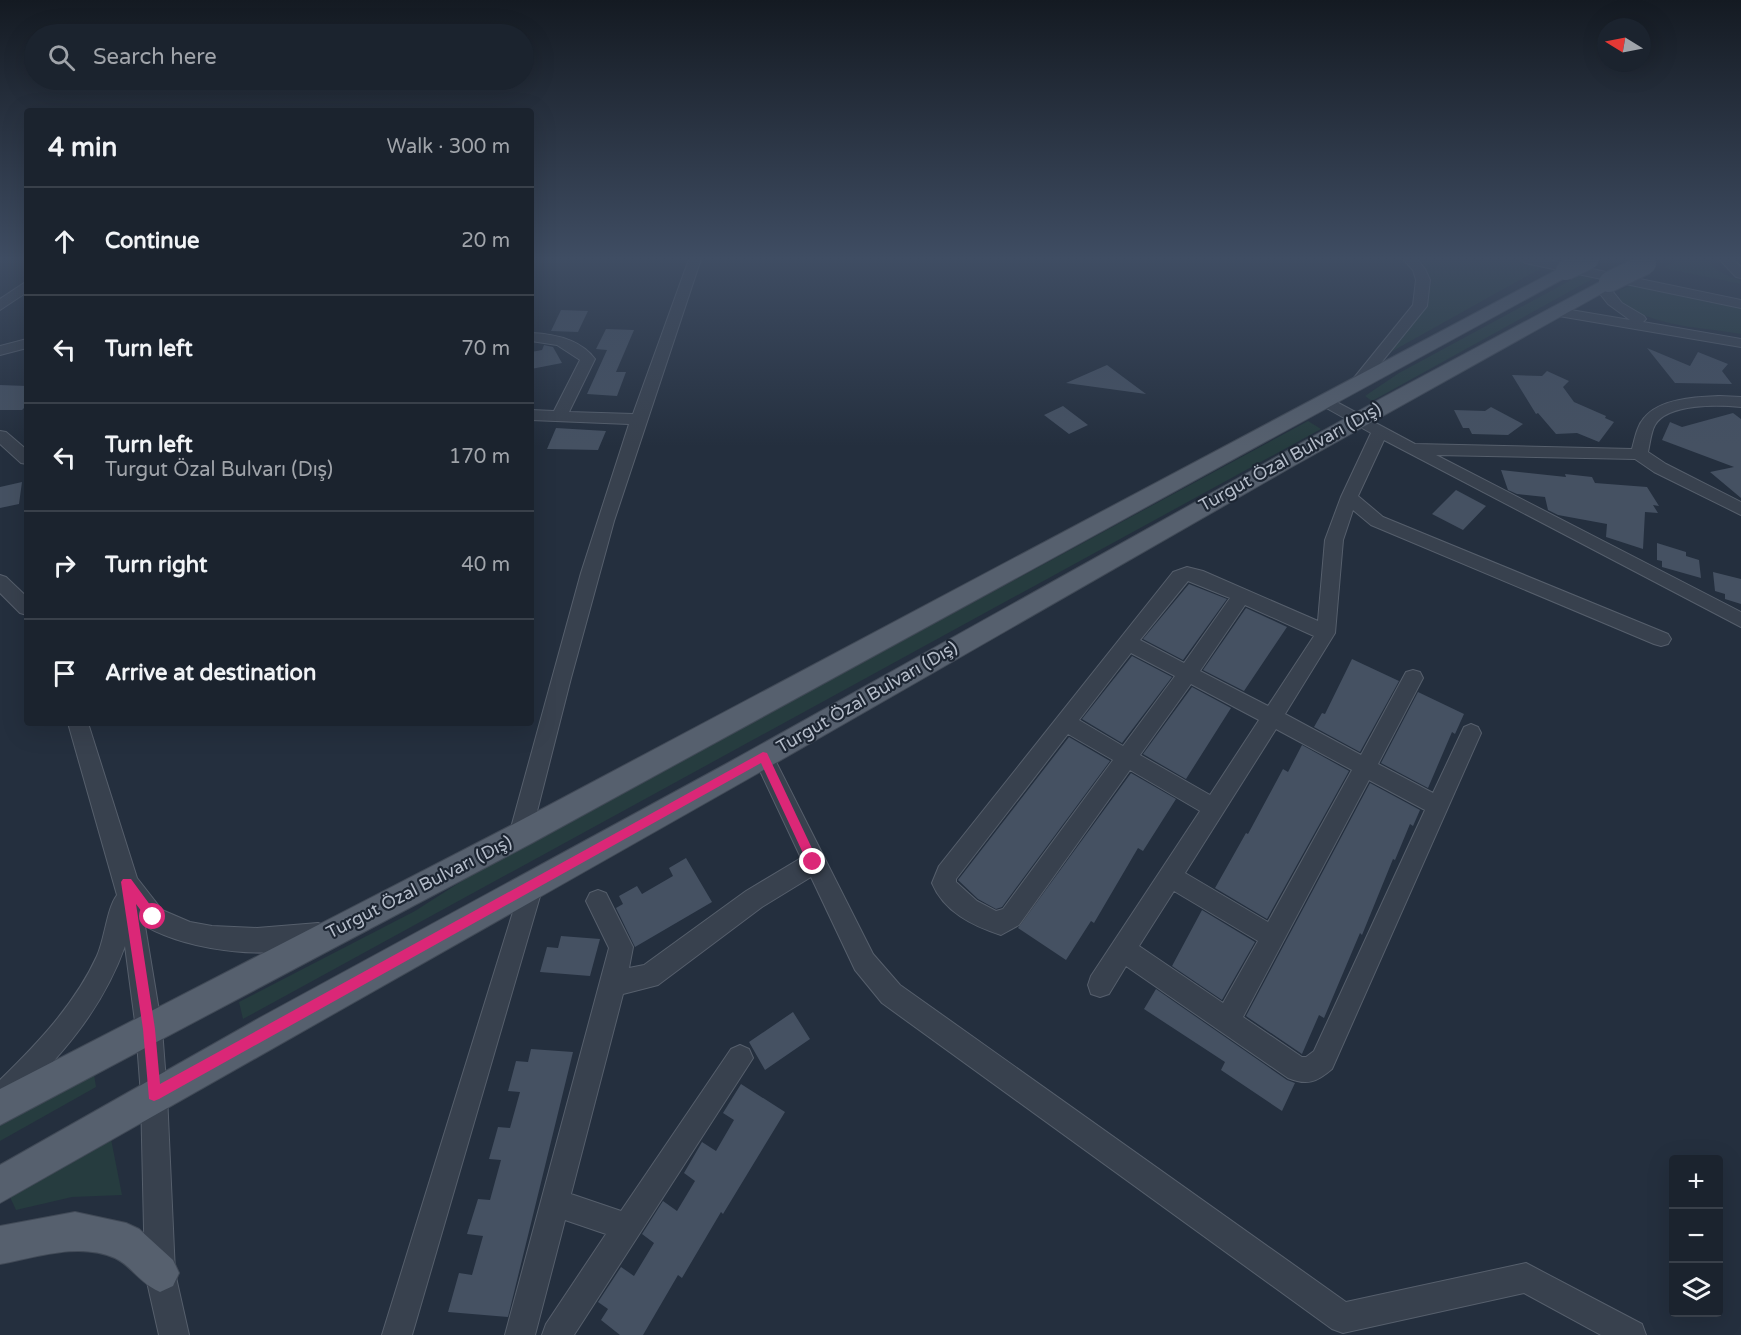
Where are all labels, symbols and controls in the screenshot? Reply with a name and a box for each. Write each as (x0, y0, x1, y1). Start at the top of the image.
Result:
north arrow (1597, 18, 1651, 72)
search box (24, 24, 534, 90)
icon: search (45, 41, 78, 74)
text: Search here (93, 44, 217, 70)
text: 4 min (48, 132, 117, 163)
text: Walk · 300 m (387, 135, 510, 159)
icon: ahead (48, 225, 81, 258)
text: Continue (105, 228, 200, 254)
text: 20 m (461, 229, 510, 253)
icon: left (48, 333, 81, 366)
text: Turn left (105, 336, 193, 362)
text: 70 m (461, 337, 510, 361)
street label: Turgut Özal Bulvarı (Dış) (1195, 398, 1385, 516)
text: Turn left (105, 432, 193, 458)
icon: left (48, 441, 81, 474)
text: 170 m (449, 445, 510, 469)
text: Turgut Özal Bulvarı (Dış) (105, 458, 333, 482)
icon: right (48, 549, 81, 582)
text: Turn right (105, 552, 207, 578)
text: 40 m (461, 553, 510, 577)
street label: Turgut Özal Bulvarı (Dış) (773, 636, 961, 758)
icon: arrive (48, 657, 81, 690)
text: Arrive at destination (105, 660, 316, 686)
street label: Turgut Özal Bulvarı (Dış) (323, 831, 515, 943)
route end (799, 848, 825, 874)
route start (139, 903, 165, 929)
map controls (1669, 1155, 1723, 1317)
button: + (1669, 1155, 1723, 1209)
button: − (1669, 1209, 1723, 1263)
button: layers (1669, 1263, 1723, 1317)

